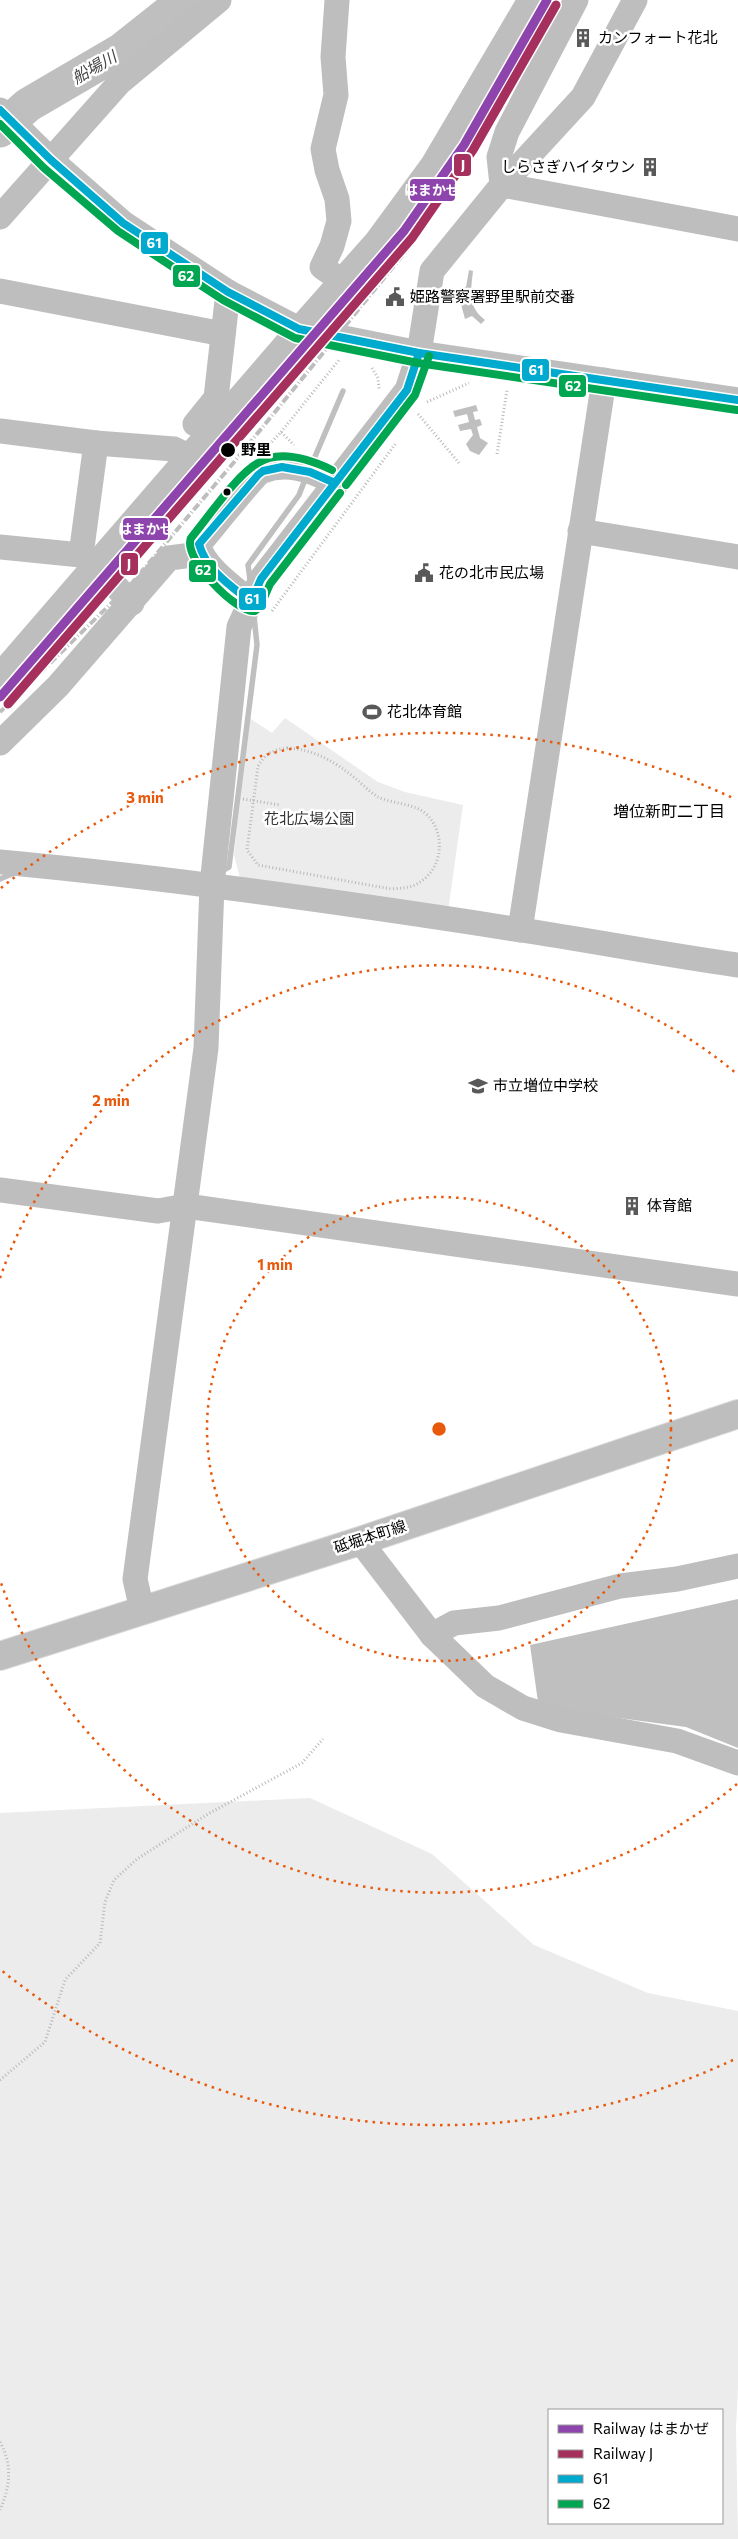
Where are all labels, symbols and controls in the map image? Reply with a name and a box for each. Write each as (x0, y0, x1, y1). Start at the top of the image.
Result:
building icon: カンフォート花北 (572, 27, 594, 49)
place label: カンフォート花北 (598, 28, 718, 46)
water label: 船場川 (68, 45, 121, 87)
line badge: J (453, 153, 472, 177)
text: J (461, 156, 465, 173)
building icon: しらさぎハイタウン (639, 156, 661, 178)
place label: しらさぎハイタウン (501, 157, 635, 175)
line badge: はまかぜ (409, 178, 456, 202)
text: はまかぜ (404, 181, 460, 198)
line badge: 61 (140, 231, 169, 255)
text: 61 (147, 234, 161, 251)
line badge: 62 (172, 264, 201, 288)
text: 62 (178, 267, 194, 284)
public building icon: 姫路警察署野里駅前交番 (384, 286, 406, 308)
place label: 姫路警察署野里駅前交番 (410, 287, 575, 305)
line badge: 61 (521, 358, 550, 382)
text: 61 (529, 361, 543, 378)
line badge: 62 (558, 374, 587, 398)
text: 62 (565, 377, 581, 394)
place label: 野里 (241, 440, 271, 458)
marker: 野里 (219, 441, 237, 459)
unlabelled marker (222, 487, 232, 497)
line badge: はまかぜ (122, 517, 169, 541)
text: はまかぜ (118, 520, 174, 537)
line badge: J (120, 552, 139, 576)
text: J (127, 555, 131, 572)
line badge: 62 (188, 559, 217, 583)
text: 62 (195, 561, 211, 578)
public building icon: 花の北市民広場 (413, 562, 435, 584)
place label: 花の北市民広場 (439, 563, 544, 581)
line badge: 61 (238, 587, 267, 611)
text: 61 (245, 590, 259, 607)
sports icon: 花北体育館 (361, 701, 383, 723)
place label: 花北体育館 (387, 702, 462, 720)
text: 3 min (126, 788, 164, 806)
district label: 増位新町二丁目 (613, 801, 725, 820)
park label: 花北広場公園 (264, 809, 354, 827)
school or university icon: 市立増位中学校 (467, 1075, 489, 1097)
place label: 市立増位中学校 (493, 1076, 598, 1094)
text: 2 min (92, 1091, 130, 1109)
building icon: 体育館 (621, 1195, 643, 1217)
place label: 体育館 (647, 1196, 692, 1214)
text: 1 min (257, 1255, 293, 1273)
centre of rings (430, 1420, 448, 1438)
street label: 砥堀本町線 (331, 1516, 408, 1556)
legend (548, 2409, 723, 2524)
text: Railway はまかぜ (593, 2419, 709, 2437)
text: Railway J (593, 2444, 653, 2462)
text: 61 (593, 2469, 609, 2487)
text: 62 (593, 2494, 610, 2512)

